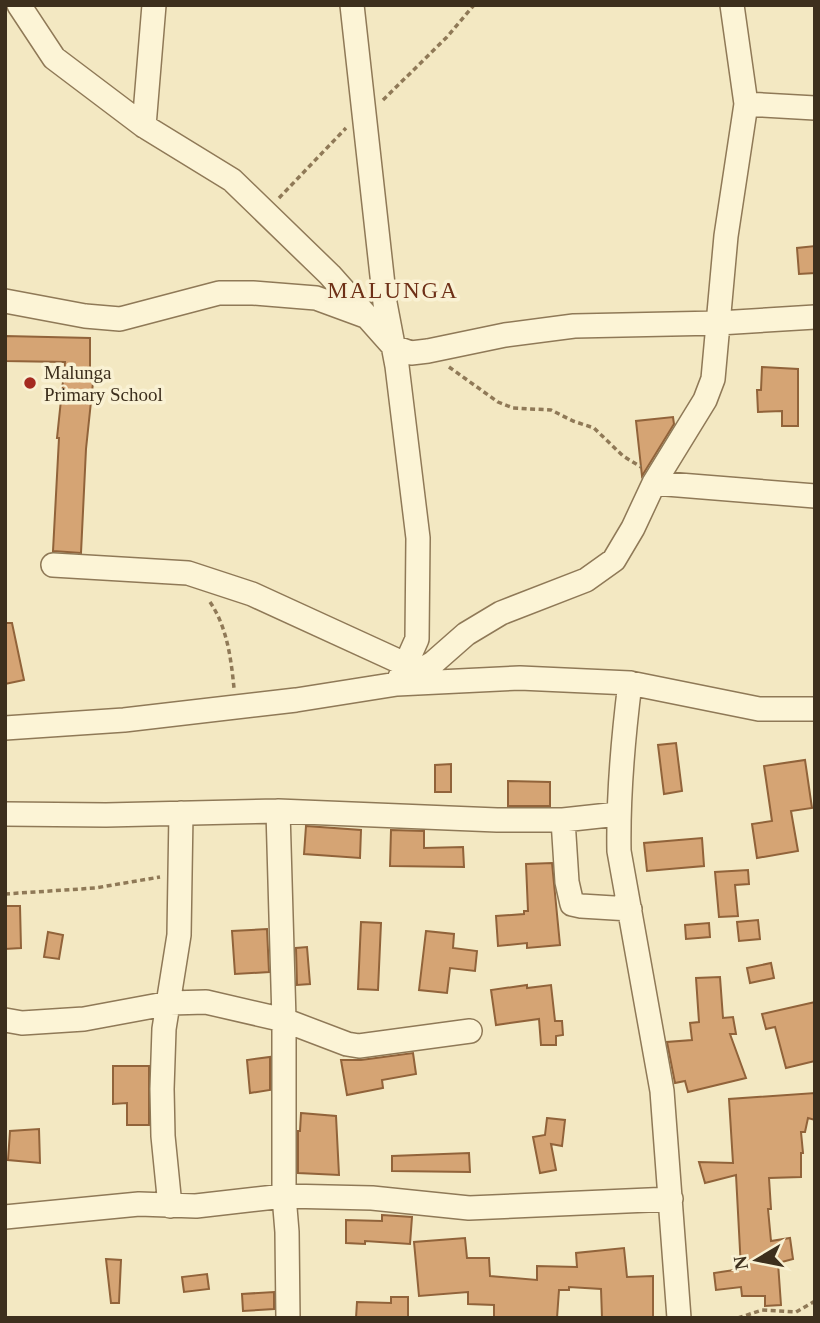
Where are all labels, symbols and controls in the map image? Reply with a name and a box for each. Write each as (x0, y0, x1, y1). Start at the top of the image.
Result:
district label: MALUNGA (327, 278, 459, 303)
place label: Malunga Primary School (44, 362, 163, 405)
marker: Malunga Primary School (22, 375, 38, 391)
north arrow (722, 1225, 792, 1295)
text: N (729, 1254, 752, 1271)

